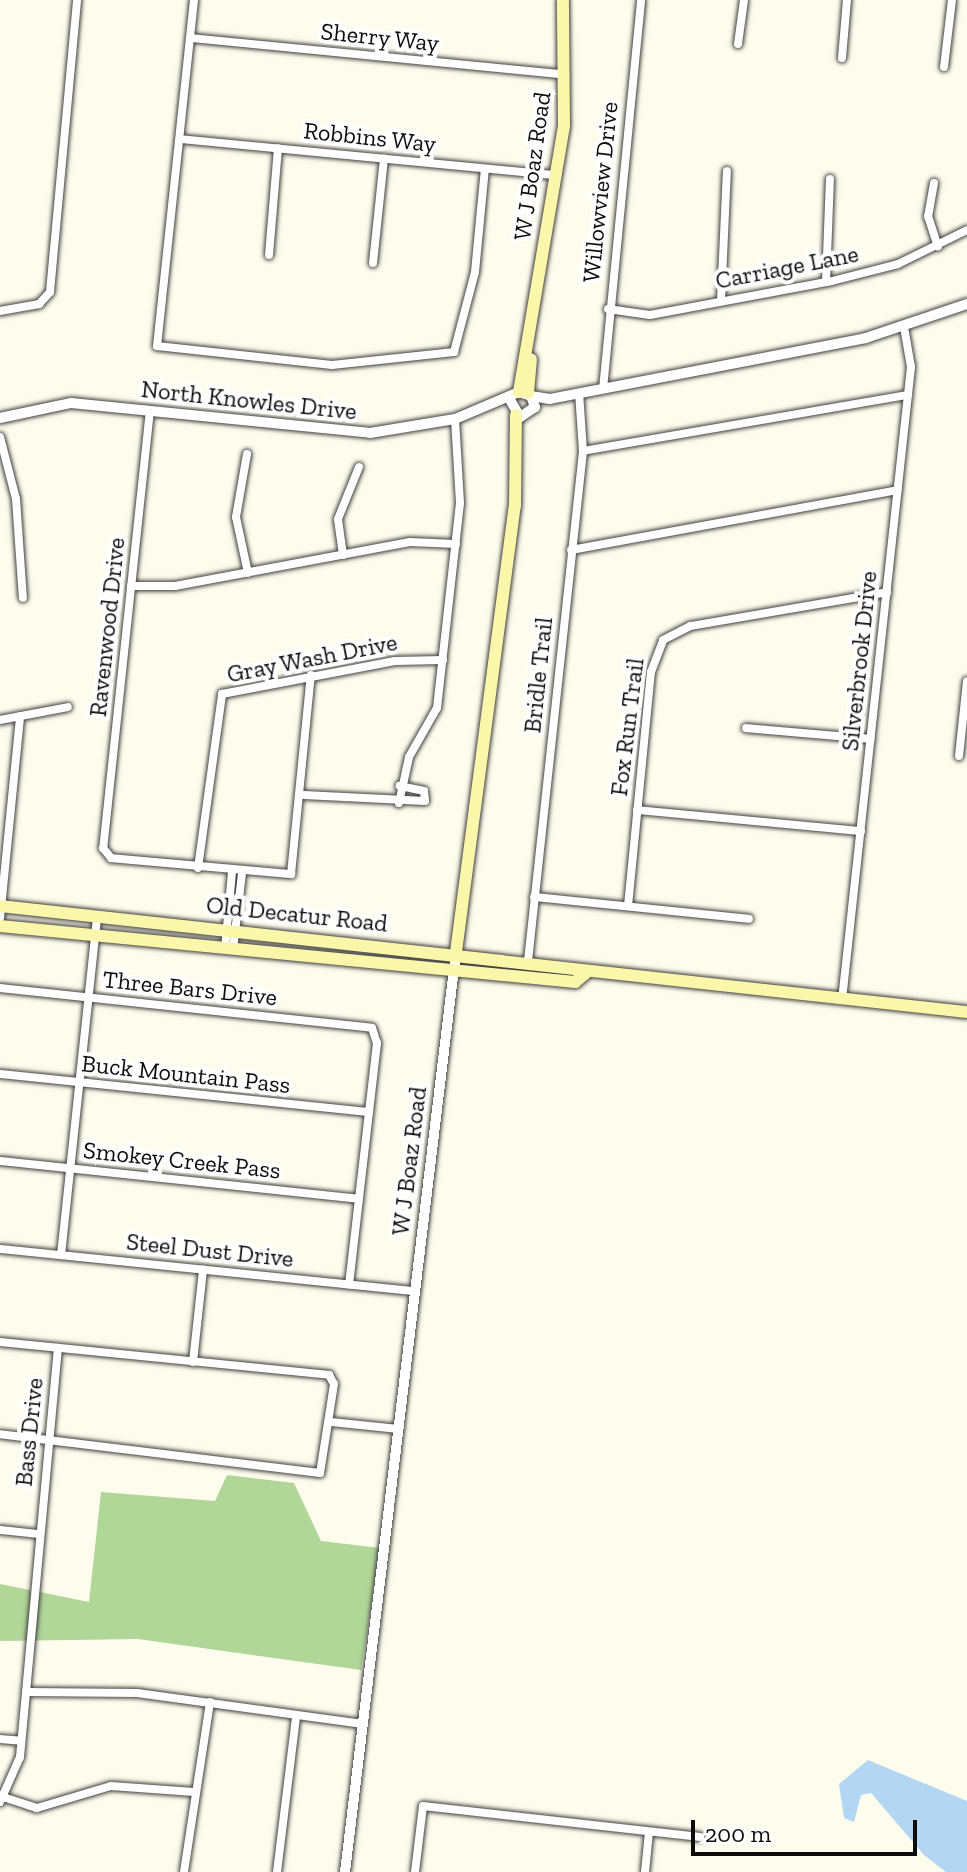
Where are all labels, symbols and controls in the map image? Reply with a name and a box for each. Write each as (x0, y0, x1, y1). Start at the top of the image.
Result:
street label: Sherry Way (319, 16, 441, 58)
street label: W J Boaz Road (507, 89, 557, 243)
street label: Willowview Drive (576, 100, 624, 284)
street label: Robbins Way (302, 116, 438, 158)
street label: Carriage Lane (713, 239, 861, 295)
street label: North Knowles Drive (140, 374, 358, 426)
street label: Ravenwood Drive (83, 536, 131, 718)
street label: Silverbrook Drive (835, 570, 883, 752)
street label: Bridle Trail (518, 615, 558, 735)
street label: Gray Wash Drive (224, 627, 400, 689)
street label: Fox Run Trail (604, 656, 650, 798)
street label: Old Decatur Road (205, 890, 389, 938)
street label: Three Bars Drive (101, 965, 279, 1011)
street label: Buck Mountain Pass (80, 1049, 292, 1099)
street label: W J Boaz Road (386, 1084, 432, 1238)
street label: Smokey Creek Pass (82, 1135, 282, 1185)
street label: Steel Dust Drive (125, 1227, 295, 1273)
street label: Bass Drive (9, 1376, 49, 1488)
scale bar (695, 1804, 921, 1854)
text: 200 m (705, 1819, 771, 1848)

